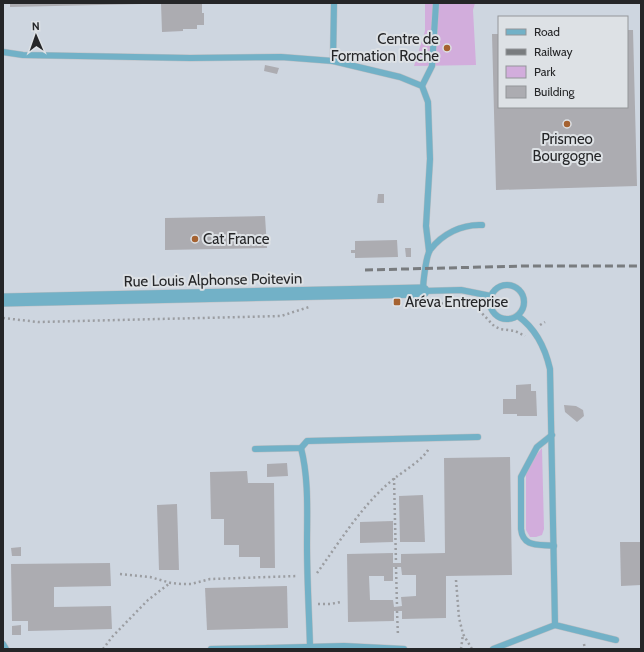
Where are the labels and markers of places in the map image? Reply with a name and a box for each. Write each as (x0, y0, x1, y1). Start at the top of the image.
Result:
place label: Centre de Formation Roche (331, 30, 439, 65)
marker: Centre de Formation Roche (442, 43, 452, 53)
marker: Prismeo Bourgogne (562, 119, 572, 129)
place label: Prismeo Bourgogne (533, 130, 602, 165)
place label: Cat France (203, 230, 270, 248)
marker: Cat France (190, 234, 200, 244)
place label: Aréva Entreprise (405, 293, 508, 311)
marker: Aréva Entreprise (392, 297, 402, 307)

